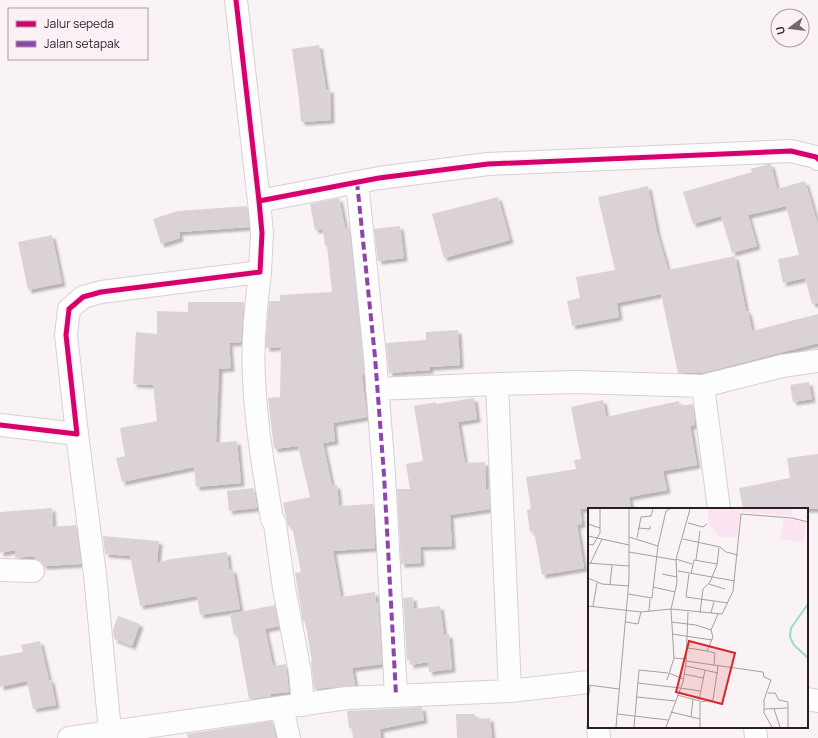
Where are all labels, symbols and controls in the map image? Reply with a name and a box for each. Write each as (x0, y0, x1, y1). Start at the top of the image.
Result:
legend (8, 8, 148, 60)
north arrow (770, 8, 810, 48)
text: Jalur sepeda (44, 15, 114, 32)
text: U (772, 25, 788, 36)
text: Jalan setapak (44, 35, 121, 52)
inset map (588, 508, 808, 728)

